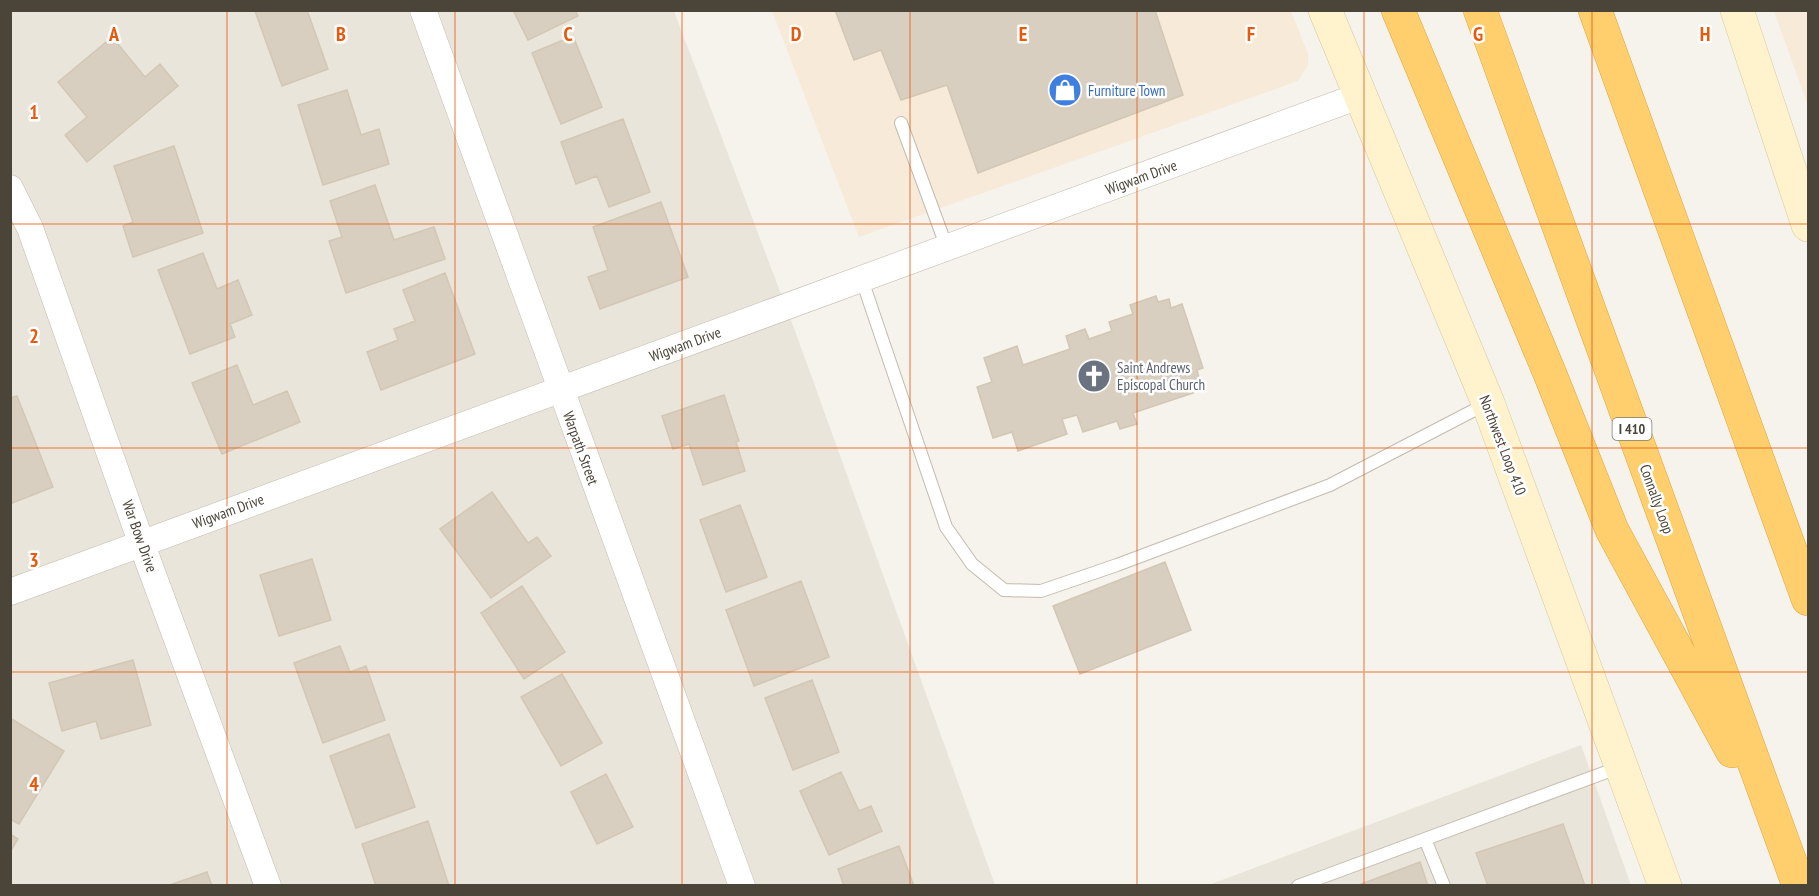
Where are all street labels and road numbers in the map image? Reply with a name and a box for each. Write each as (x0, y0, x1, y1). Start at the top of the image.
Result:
street label: Wigwam Drive (1103, 155, 1179, 199)
street label: Wigwam Drive (647, 322, 723, 366)
street label: Northwest Loop 410 (1475, 392, 1531, 498)
street label: Warpath Street (559, 408, 603, 488)
road number: I 410 (1612, 418, 1652, 440)
street label: Connally Loop (1636, 462, 1678, 536)
street label: Wigwam Drive (190, 489, 266, 533)
street label: War Bow Drive (118, 497, 162, 575)

